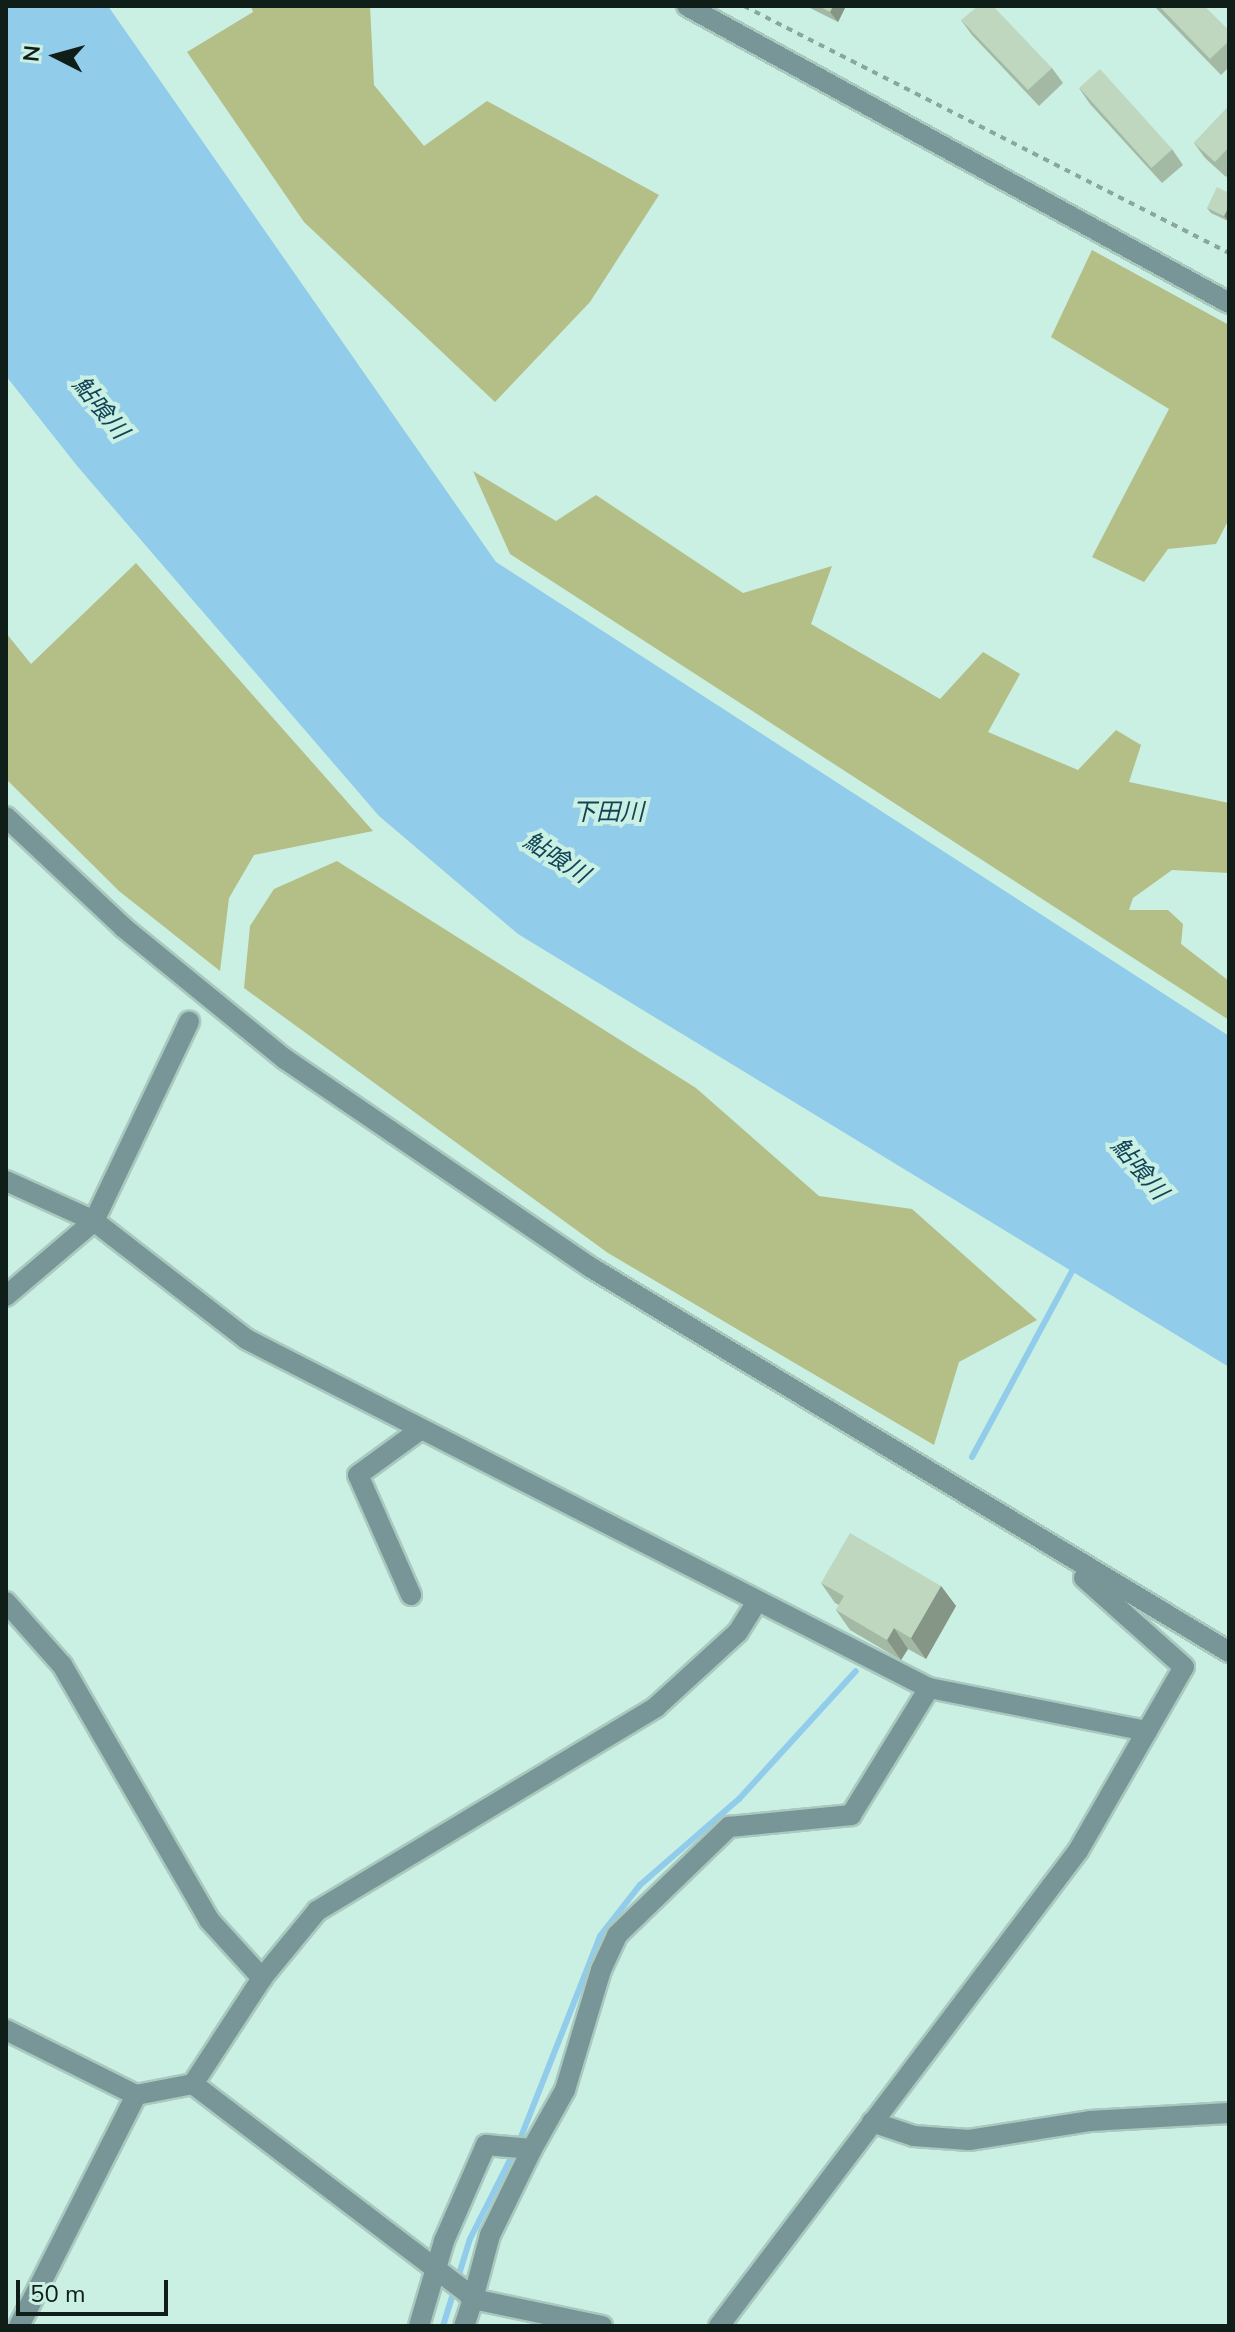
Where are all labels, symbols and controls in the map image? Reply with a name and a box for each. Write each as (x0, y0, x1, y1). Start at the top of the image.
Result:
north arrow (16, 16, 96, 96)
text: N (16, 44, 48, 63)
water label: 鮎喰川 (66, 371, 134, 445)
water label: 下田川 (572, 799, 644, 827)
water label: 鮎喰川 (518, 826, 594, 890)
water label: 鮎喰川 (1105, 1132, 1173, 1206)
scale bar (20, 2264, 172, 2314)
text: 50 m (30, 2278, 86, 2310)

